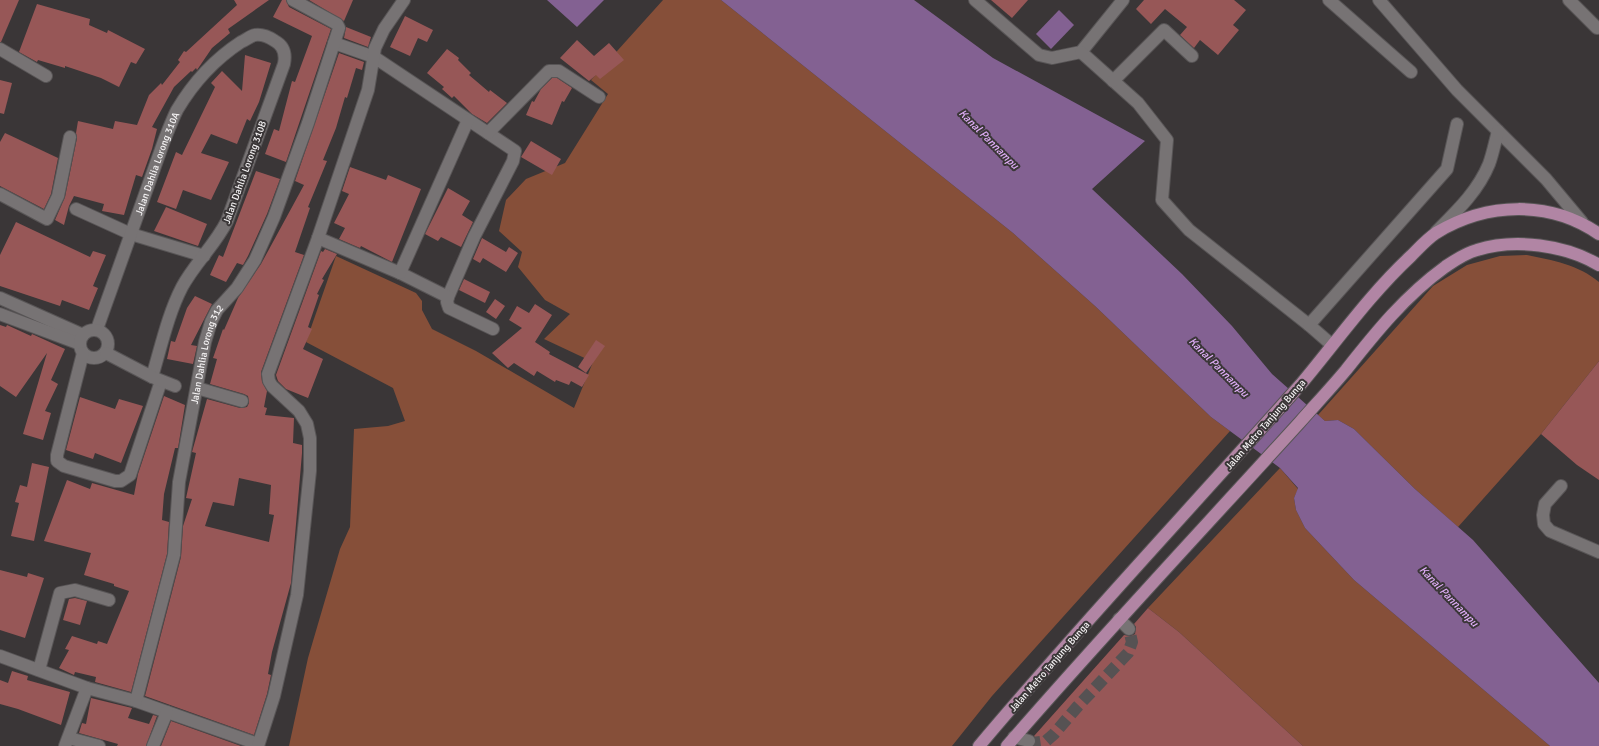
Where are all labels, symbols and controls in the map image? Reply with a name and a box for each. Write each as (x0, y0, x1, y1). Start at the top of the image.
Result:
water label: Kanal Pannampu (956, 107, 1022, 173)
street label: Jalan Dahlia Lorong 310A (133, 110, 182, 217)
street label: Jalan Dahlia Lorong 310B (221, 119, 269, 226)
street label: Jalan Dahlia Lorong 312 (189, 302, 226, 405)
water label: Kanal Pannampu (1186, 335, 1252, 401)
street label: Jalan Metro Tanjung Bunga (1223, 377, 1308, 472)
water label: Kanal Pannampu (1416, 563, 1481, 630)
street label: Jalan Metro Tanjung Bunga (1007, 619, 1092, 714)

